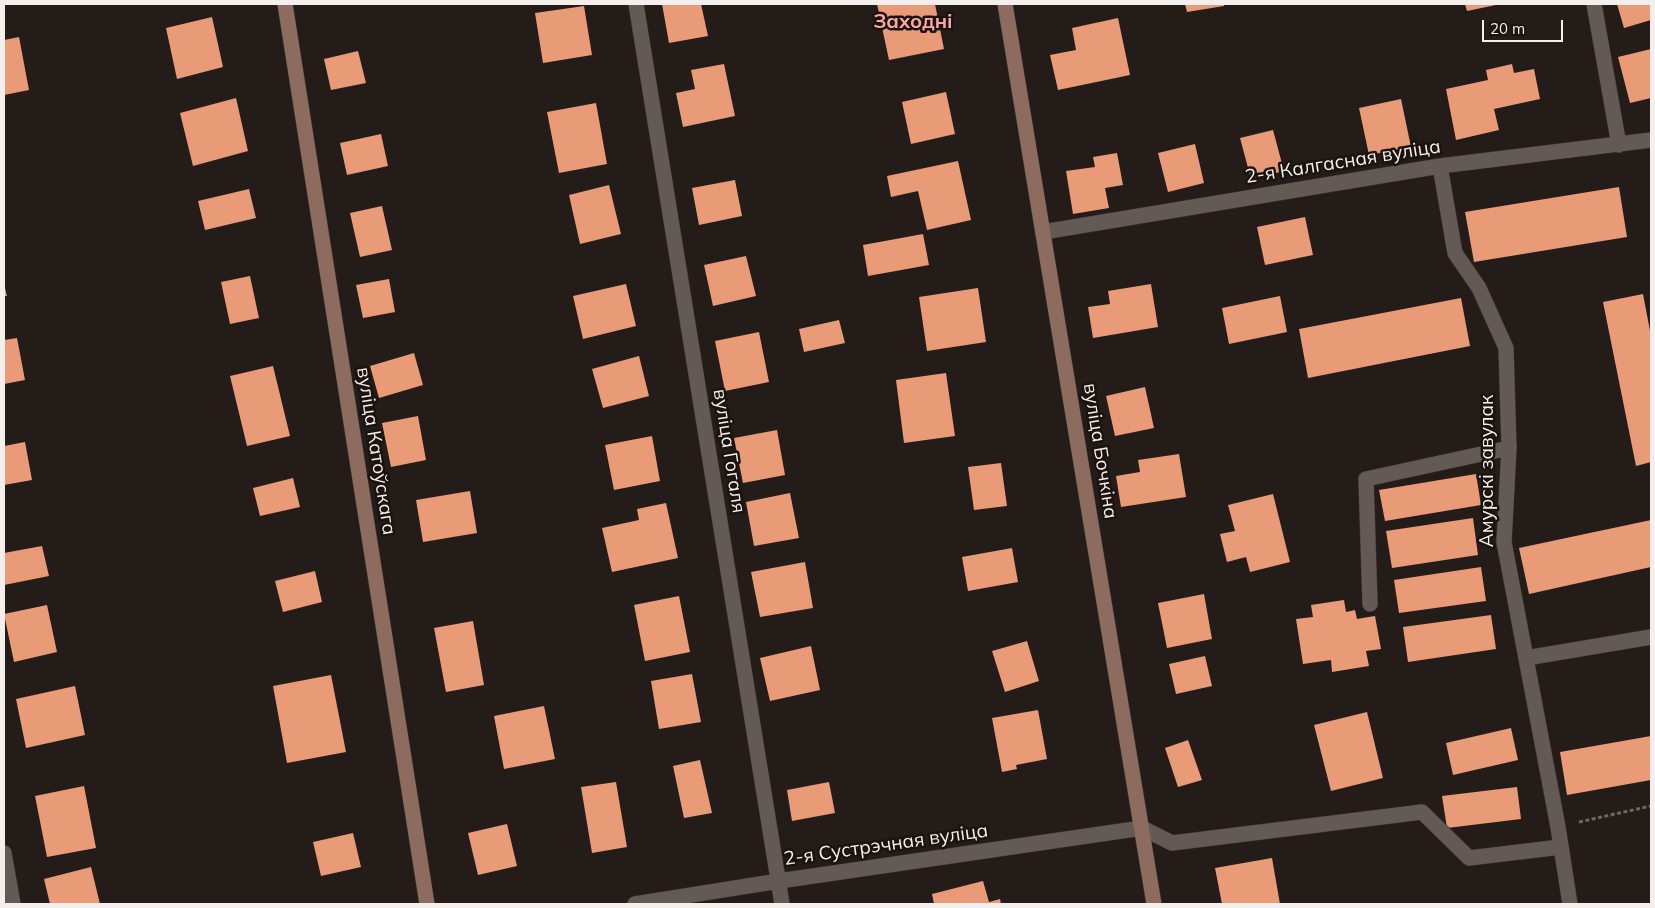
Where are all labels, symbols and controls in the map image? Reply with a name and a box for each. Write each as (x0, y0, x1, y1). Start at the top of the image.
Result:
district label: Заходні (873, 10, 953, 34)
scale bar (1485, 10, 1566, 42)
text: 20 m (1490, 19, 1525, 38)
street label: 2-я Калгасная вуліца (1244, 135, 1442, 189)
street label: вуліца Катоўскага (351, 365, 401, 537)
street label: вуліца Бочкіна (1078, 382, 1122, 520)
street label: вуліца Гогаля (708, 387, 750, 515)
street label: Амурскі завулак (1476, 395, 1498, 547)
street label: 2-я Сустрэчная вуліца (782, 819, 990, 871)

